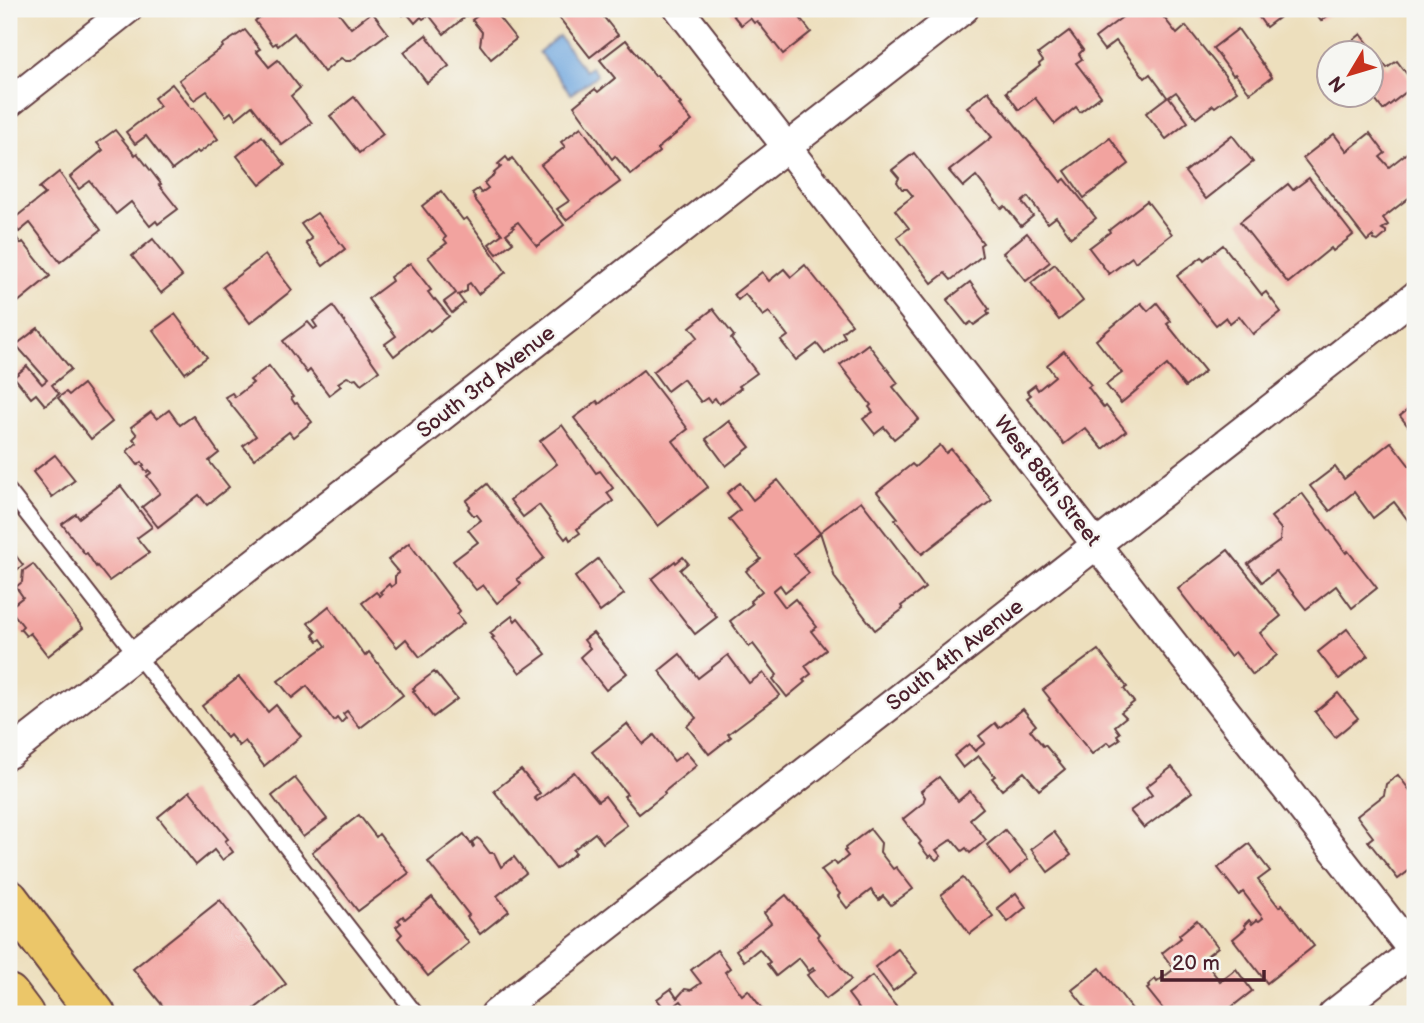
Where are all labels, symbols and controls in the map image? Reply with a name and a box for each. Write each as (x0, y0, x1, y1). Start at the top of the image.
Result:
north arrow (1316, 38, 1386, 108)
text: N (1324, 71, 1351, 96)
street label: South 3rd Avenue (412, 320, 560, 444)
street label: West 88th Street (988, 411, 1106, 552)
street label: South 4th Avenue (882, 594, 1028, 716)
scale bar (1162, 939, 1263, 983)
text: 20 m (1172, 951, 1220, 976)

